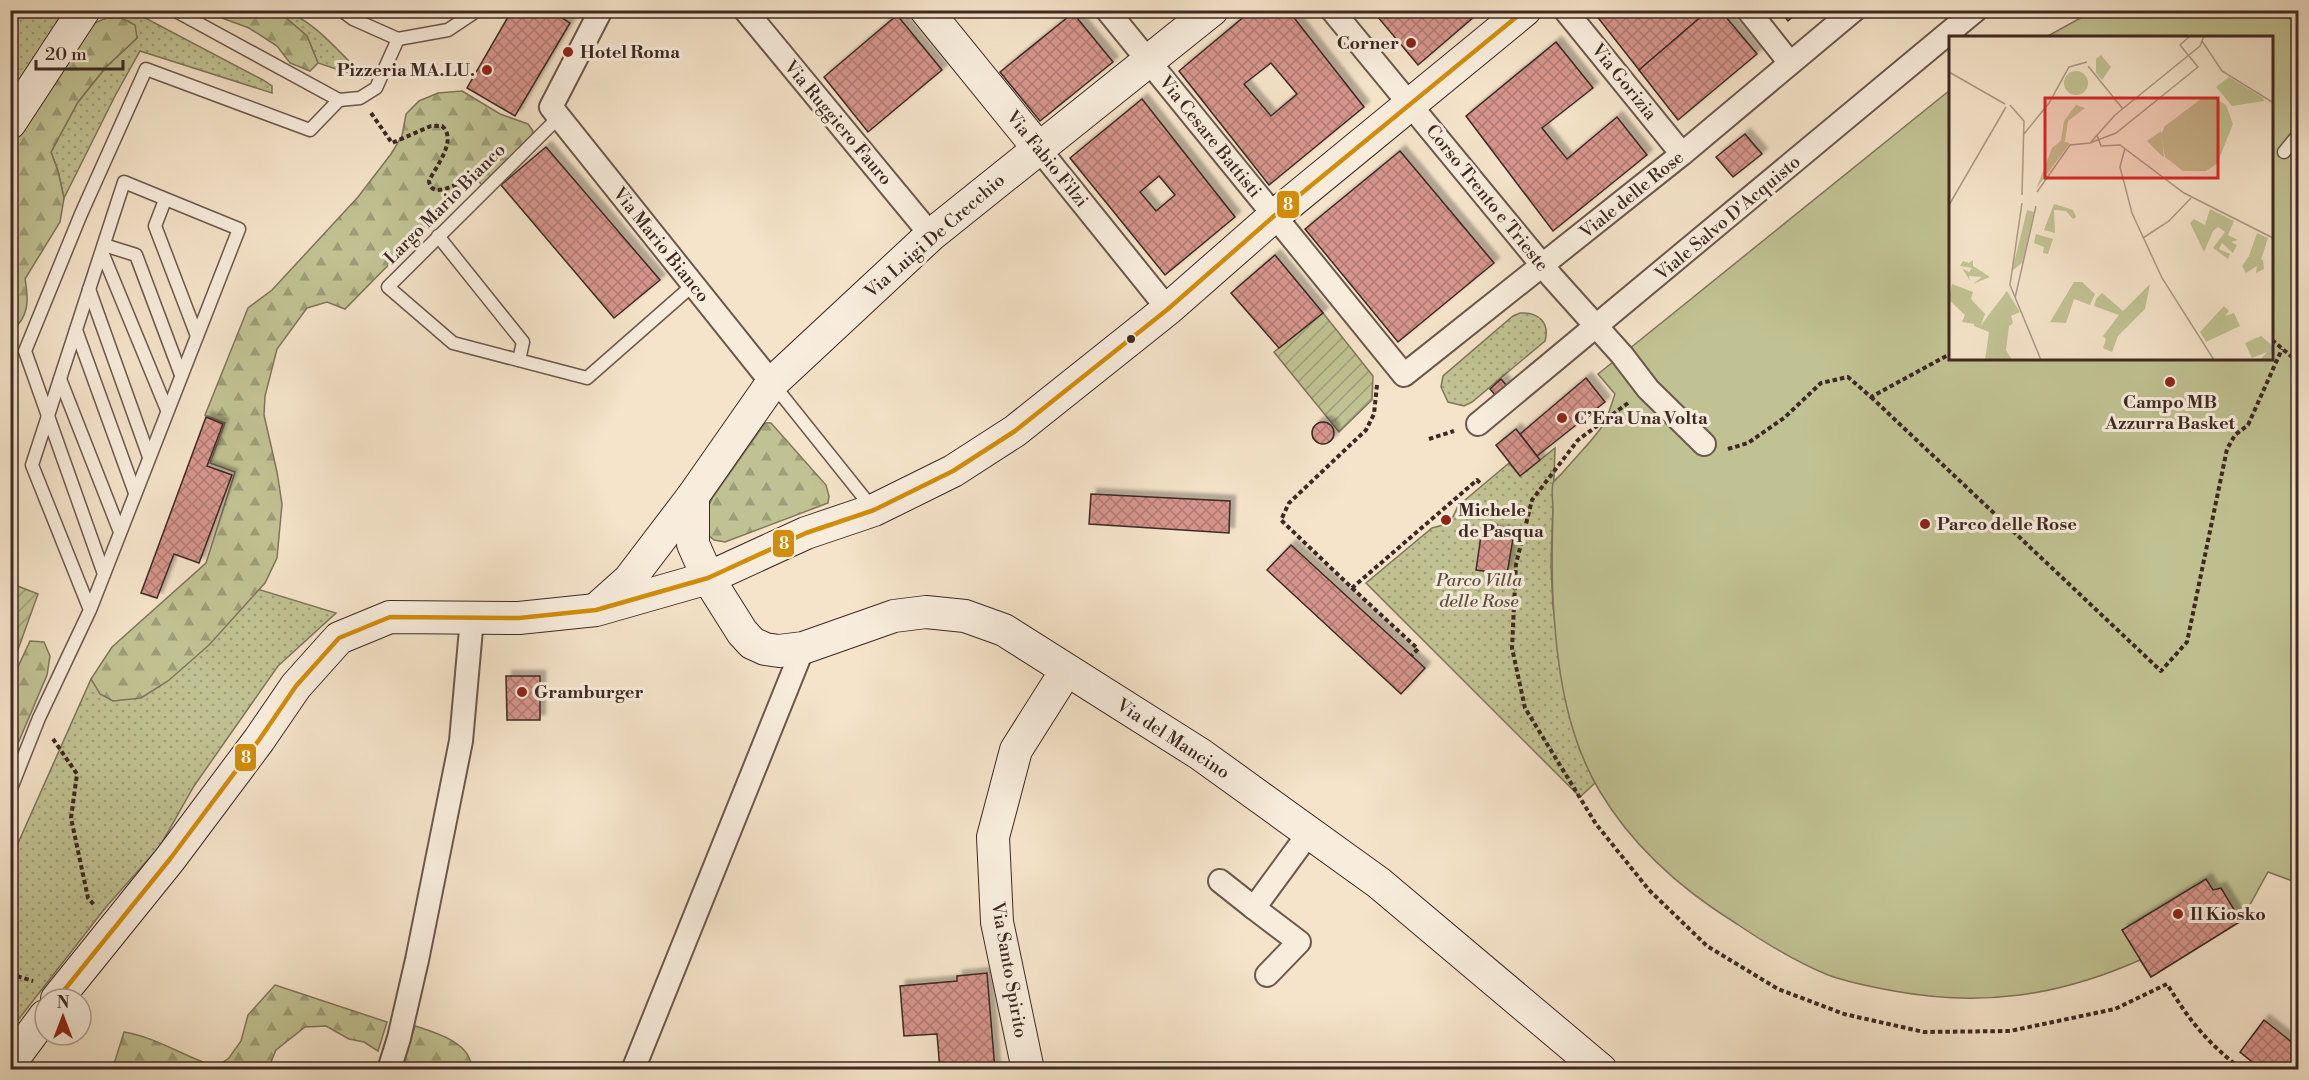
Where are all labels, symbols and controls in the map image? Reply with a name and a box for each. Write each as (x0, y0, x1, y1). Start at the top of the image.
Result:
place label: Corner (1337, 32, 1399, 55)
scale bar (36, 33, 123, 71)
marker: Corner (1404, 36, 1418, 50)
inset map (1949, 36, 2273, 360)
street label: Via Gorizia (1586, 38, 1662, 126)
place label: Hotel Roma (580, 41, 680, 64)
text: 20 m (45, 43, 87, 66)
marker: Hotel Roma (561, 45, 575, 59)
street label: Via Ruggiero Fauro (778, 55, 897, 190)
place label: Pizzeria MA.LU. (337, 59, 475, 82)
marker: Pizzeria MA.LU. (480, 63, 494, 77)
street label: Via Cesare Battisti (1153, 71, 1266, 203)
street label: Via Fabio Filzi (1000, 105, 1093, 212)
street label: Corso Trento e Trieste (1421, 120, 1553, 276)
street label: Largo Mario Bianco (379, 138, 511, 270)
street label: Viale delle Rose (1575, 146, 1689, 245)
street label: Viale Salvo D'Acquisto (1650, 150, 1805, 286)
street label: Via Luigi De Crecchio (859, 169, 1010, 304)
street label: Via Mario Bianco (607, 182, 714, 307)
line badge: 8 (1276, 190, 1300, 219)
text: 8 (1283, 195, 1293, 215)
unlabelled marker (1125, 333, 1137, 345)
marker: Campo MB Azzurra Basket (2163, 375, 2177, 389)
place label: Campo MB Azzurra Basket (2104, 391, 2236, 435)
place label: C’Era Una Volta (1574, 407, 1708, 430)
marker: C’Era Una Volta (1555, 411, 1569, 425)
place label: Michele de Pasqua (1458, 499, 1544, 543)
marker: Michele de Pasqua (1439, 513, 1453, 527)
place label: Parco delle Rose (1937, 513, 2077, 536)
marker: Parco delle Rose (1918, 517, 1932, 531)
line badge: 8 (772, 529, 795, 558)
text: 8 (779, 534, 789, 554)
park label: Parco Villa delle Rose (1435, 569, 1523, 613)
place label: Gramburger (534, 681, 644, 704)
marker: Gramburger (515, 685, 529, 699)
street label: Via del Mancino (1111, 693, 1234, 784)
line badge: 8 (234, 743, 257, 772)
text: 8 (241, 748, 251, 768)
street label: Via Santo Spirito (986, 899, 1032, 1040)
place label: Il Kiosko (2190, 903, 2266, 926)
marker: Il Kiosko (2171, 907, 2185, 921)
north arrow (33, 987, 93, 1047)
text: N (57, 993, 70, 1013)

